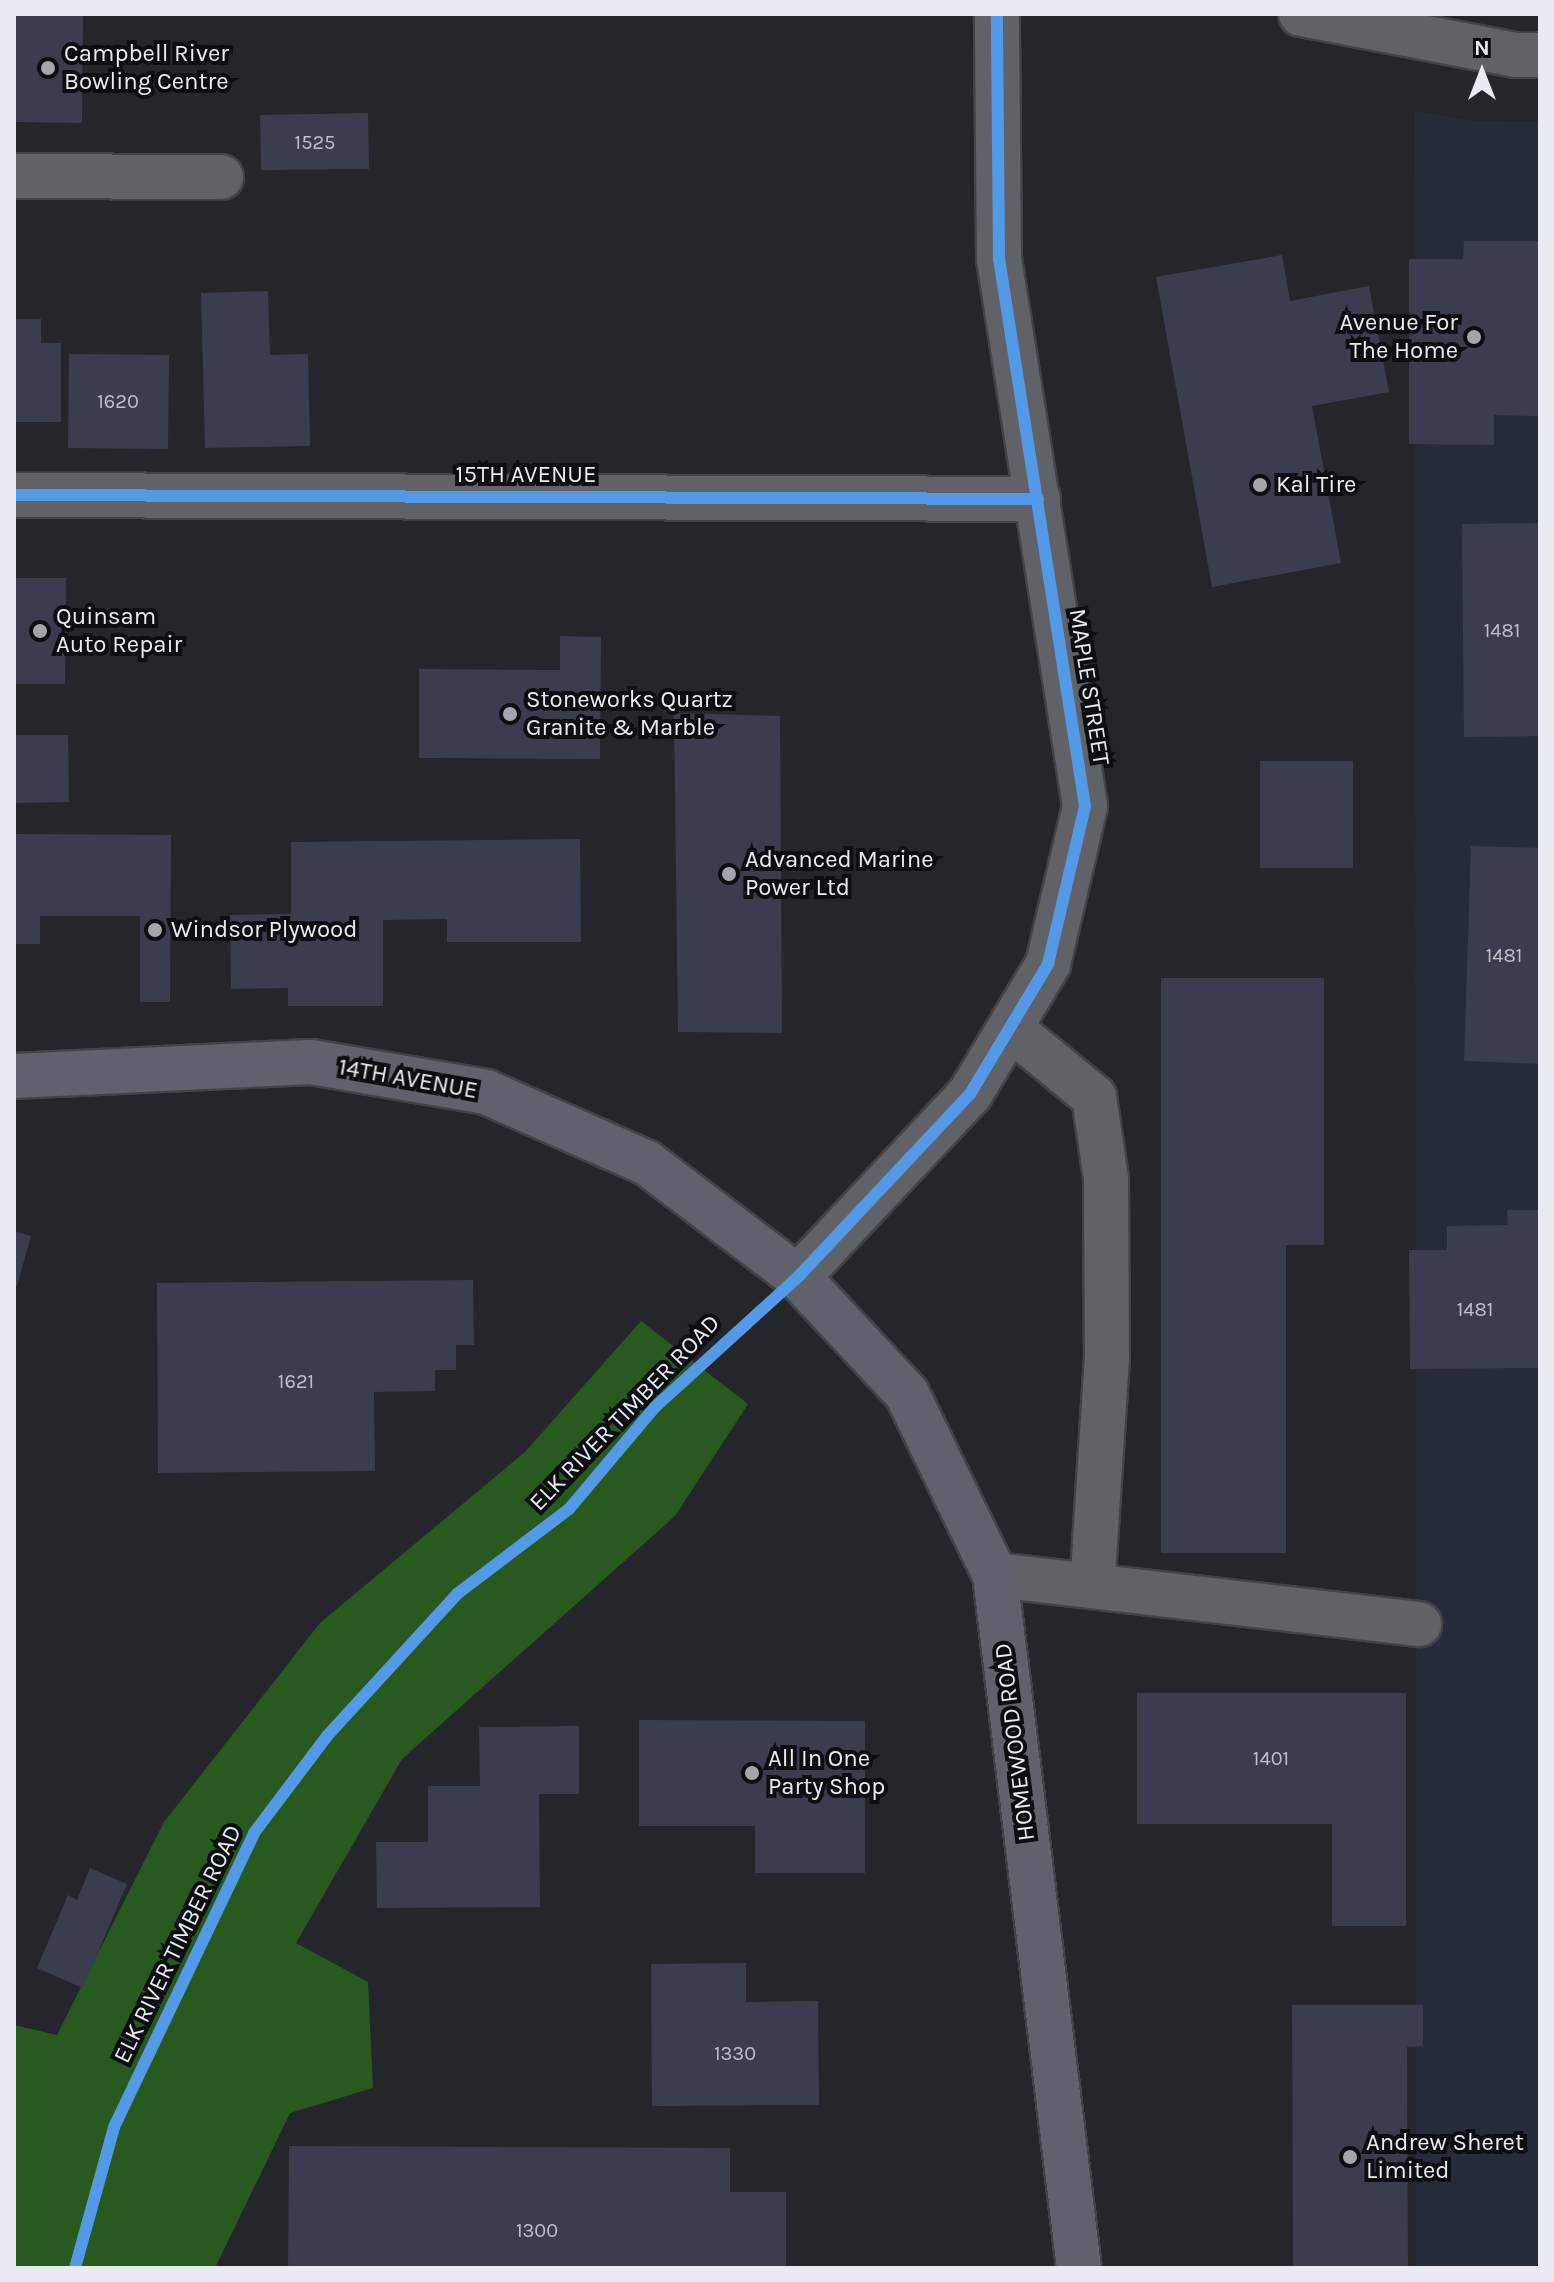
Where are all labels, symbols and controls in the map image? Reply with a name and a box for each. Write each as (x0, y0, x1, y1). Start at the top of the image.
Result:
north arrow (1442, 32, 1522, 112)
text: N (1474, 35, 1490, 61)
place label: Campbell River Bowling Centre (64, 40, 229, 96)
marker: Campbell River Bowling Centre (39, 59, 57, 77)
house number: 1525 (295, 130, 335, 154)
place label: Avenue For The Home (1340, 309, 1458, 365)
marker: Avenue For The Home (1465, 328, 1483, 346)
house number: 1620 (97, 389, 139, 413)
street label: 15TH AVENUE (456, 461, 596, 489)
place label: Kal Tire (1276, 471, 1356, 499)
marker: Kal Tire (1251, 476, 1269, 494)
place label: Quinsam Auto Repair (56, 603, 182, 659)
street label: MAPLE STREET (1062, 607, 1116, 767)
house number: 1481 (1484, 618, 1520, 642)
marker: Quinsam Auto Repair (31, 622, 49, 640)
place label: Stoneworks Quartz Granite & Marble (526, 686, 733, 742)
marker: Stoneworks Quartz Granite & Marble (501, 705, 519, 723)
place label: Advanced Marine Power Ltd (745, 846, 934, 902)
marker: Advanced Marine Power Ltd (720, 865, 738, 883)
place label: Windsor Plywood (171, 916, 357, 944)
marker: Windsor Plywood (146, 921, 164, 939)
house number: 1481 (1486, 943, 1522, 967)
street label: 14TH AVENUE (336, 1053, 480, 1105)
house number: 1481 (1457, 1297, 1493, 1321)
street label: ELK RIVER TIMBER ROAD (524, 1309, 726, 1517)
house number: 1621 (278, 1369, 314, 1393)
street label: HOMEWOOD ROAD (989, 1641, 1041, 1843)
place label: All In One Party Shop (768, 1745, 885, 1801)
house number: 1401 (1253, 1746, 1289, 1770)
marker: All In One Party Shop (743, 1764, 761, 1782)
street label: ELK RIVER TIMBER ROAD (108, 1820, 248, 2068)
house number: 1330 (714, 2041, 756, 2065)
place label: Andrew Sheret Limited (1366, 2129, 1524, 2185)
marker: Andrew Sheret Limited (1341, 2148, 1359, 2166)
house number: 1300 (516, 2218, 558, 2242)

